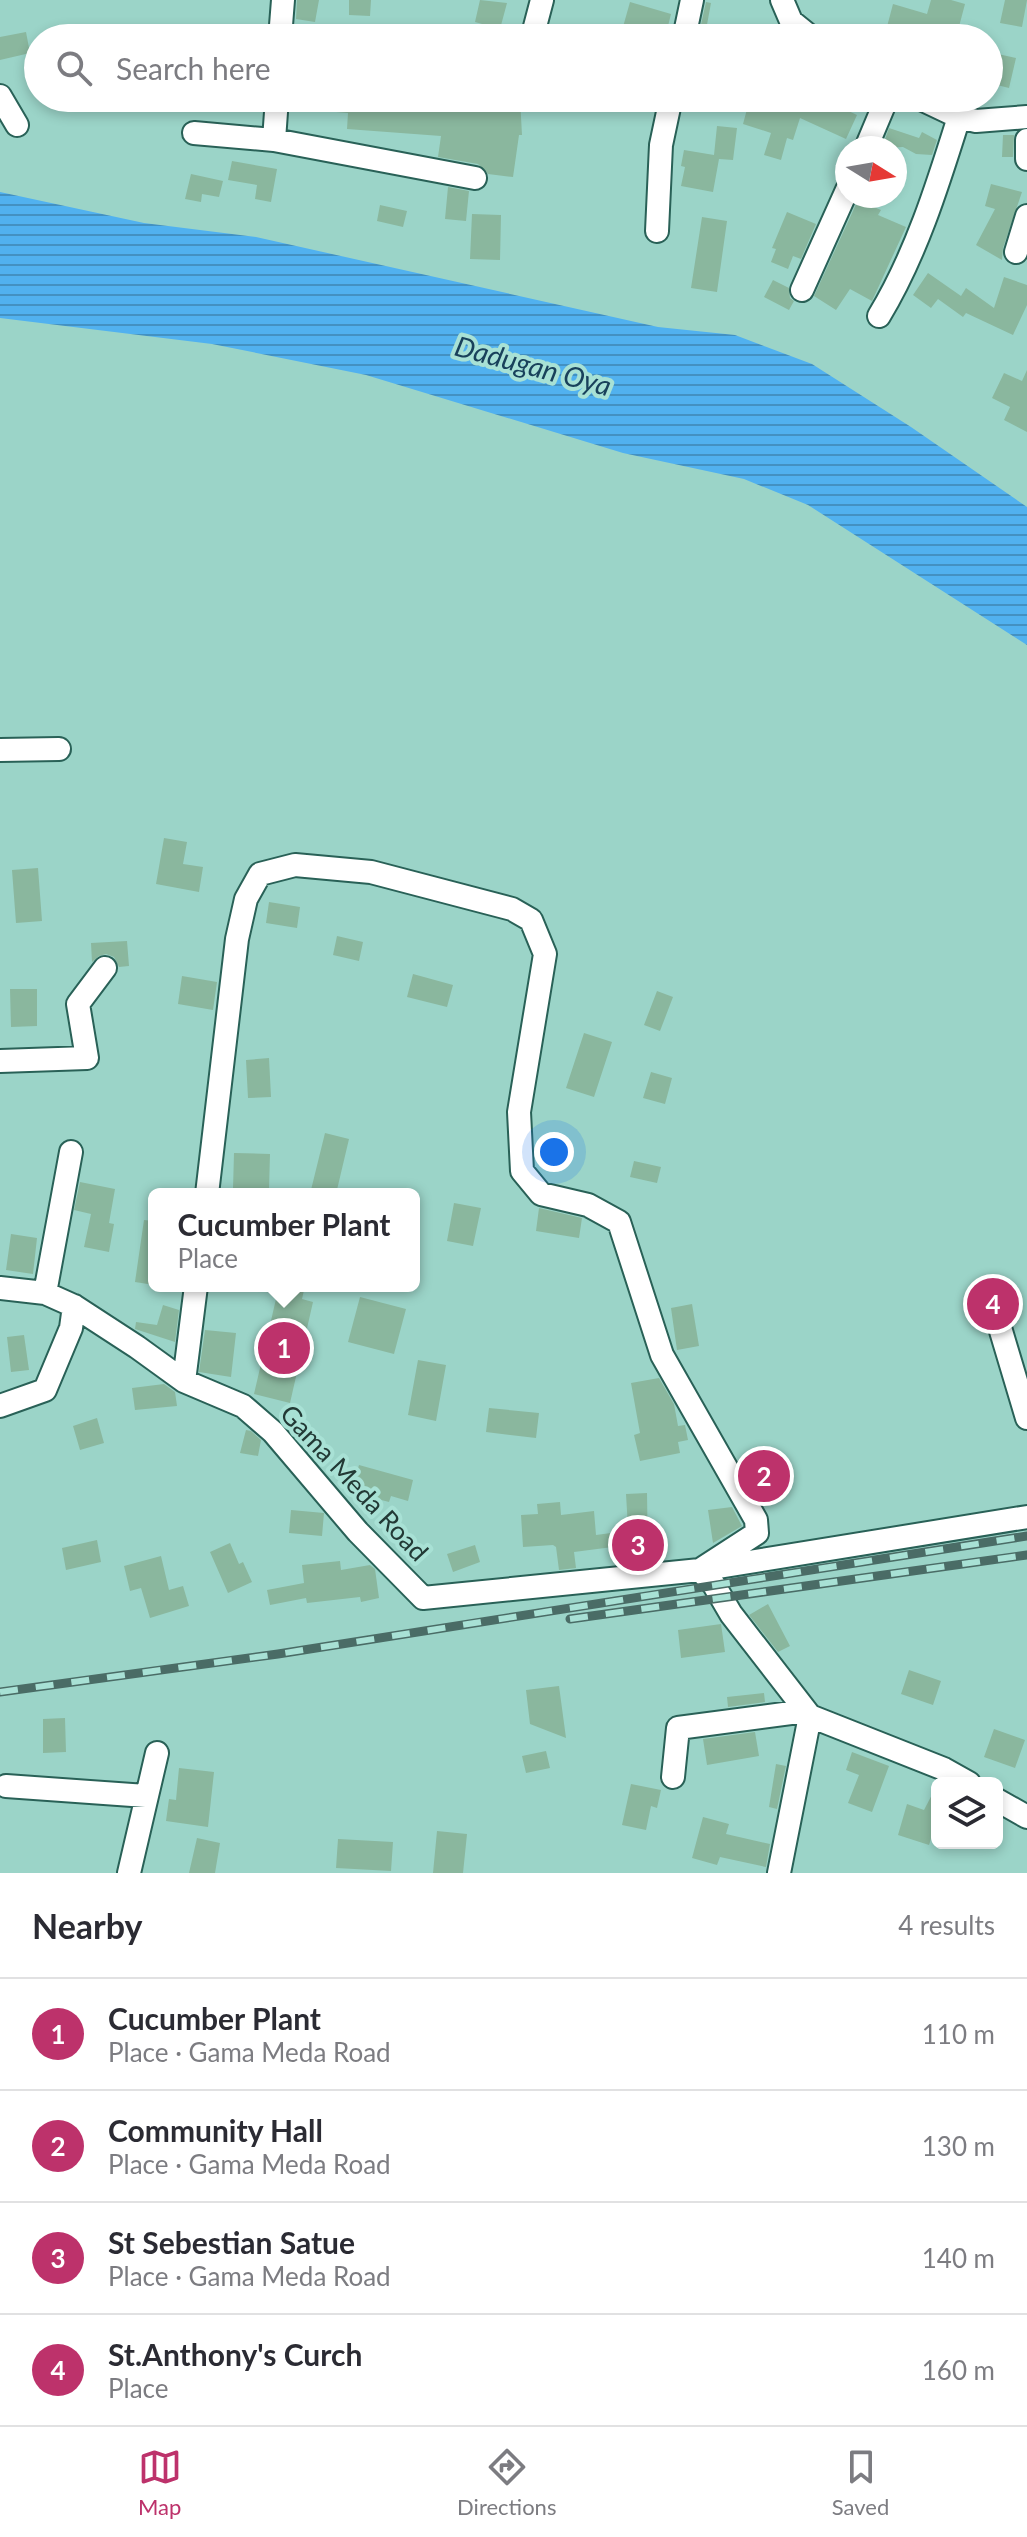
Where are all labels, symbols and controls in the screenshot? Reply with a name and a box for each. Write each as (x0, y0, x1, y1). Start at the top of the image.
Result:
search box (24, 24, 1003, 112)
icon: search (52, 46, 96, 90)
text: Search here (116, 50, 271, 86)
north arrow (835, 136, 907, 208)
water label: Dadugan Oya (451, 328, 615, 402)
your location (534, 1132, 574, 1172)
popup (148, 1188, 420, 1292)
text: Cucumber Plant (177, 1206, 391, 1242)
text: Place (177, 1242, 238, 1274)
pin: 4 (967, 1274, 1019, 1334)
pin: 1 (258, 1318, 310, 1378)
street label: Gama Meda Road (274, 1398, 435, 1567)
pin: 2 (738, 1446, 790, 1506)
pin: 3 (612, 1515, 664, 1575)
map controls (931, 1777, 1003, 1849)
button: layers (931, 1777, 1003, 1849)
text: Nearby (32, 1905, 143, 1946)
text: 4 results (898, 1909, 995, 1941)
text: Cucumber Plant (108, 2000, 321, 2036)
text: 1 (50, 2018, 66, 2050)
text: 110 m (922, 2018, 995, 2050)
text: Place · Gama Meda Road (108, 2036, 391, 2068)
text: Community Hall (108, 2112, 323, 2148)
text: 2 (50, 2130, 66, 2162)
text: 130 m (922, 2130, 995, 2162)
text: Place · Gama Meda Road (108, 2148, 391, 2180)
text: St Sebestian Satue (108, 2224, 355, 2260)
text: 3 (50, 2242, 66, 2274)
text: 140 m (922, 2242, 995, 2274)
text: Place · Gama Meda Road (108, 2260, 391, 2292)
text: St.Anthony's Curch (108, 2336, 362, 2372)
text: 4 (50, 2354, 66, 2386)
text: 160 m (922, 2354, 995, 2386)
text: Place (108, 2372, 169, 2404)
tab: Map (138, 2445, 182, 2520)
tab: Directions (457, 2445, 556, 2520)
tab: Saved (832, 2445, 889, 2520)

